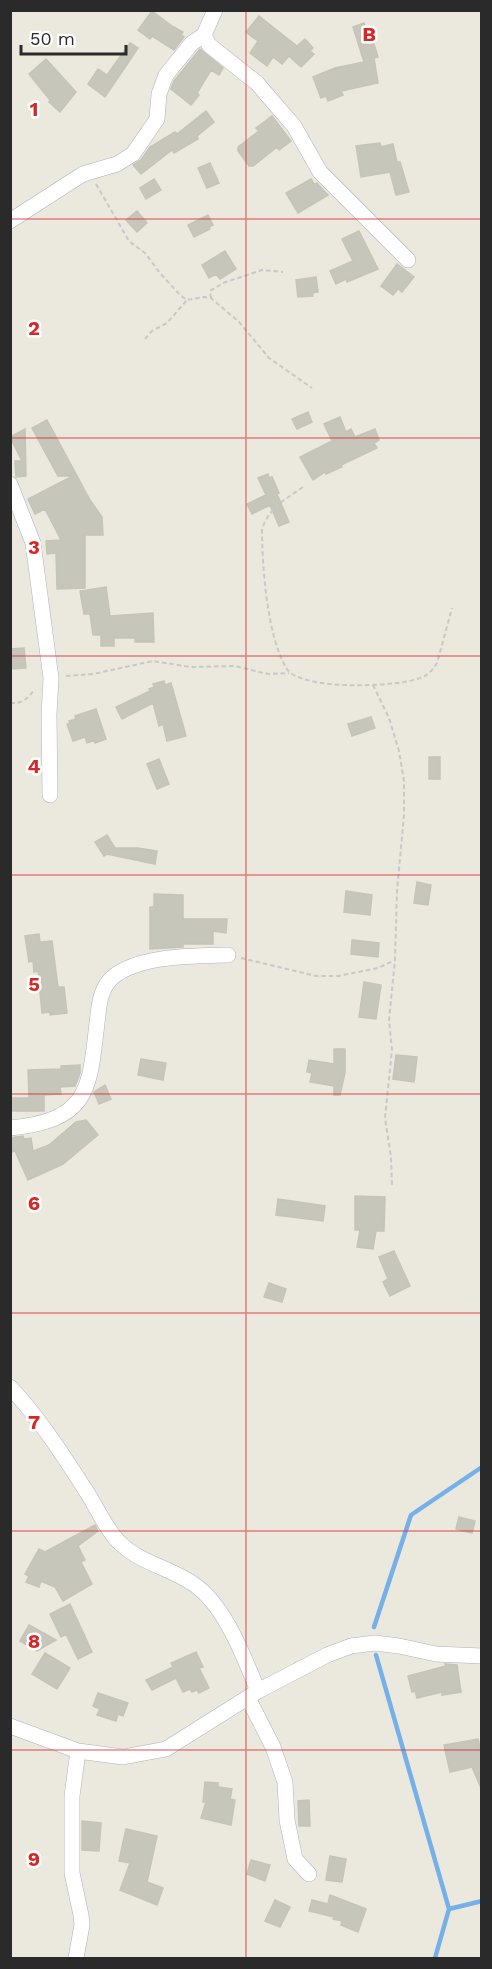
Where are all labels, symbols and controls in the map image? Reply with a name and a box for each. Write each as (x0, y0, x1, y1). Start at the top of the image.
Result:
scale bar (21, 18, 126, 56)
text: B (362, 22, 376, 46)
text: 50 m (30, 28, 75, 49)
text: 1 (30, 97, 38, 121)
text: 2 (28, 316, 40, 340)
text: 3 (28, 535, 40, 559)
text: 4 (28, 754, 41, 778)
text: 5 (28, 972, 40, 996)
text: 6 (28, 1191, 40, 1215)
text: 7 (28, 1410, 40, 1434)
text: 8 (28, 1629, 40, 1653)
text: 9 (28, 1847, 40, 1871)

